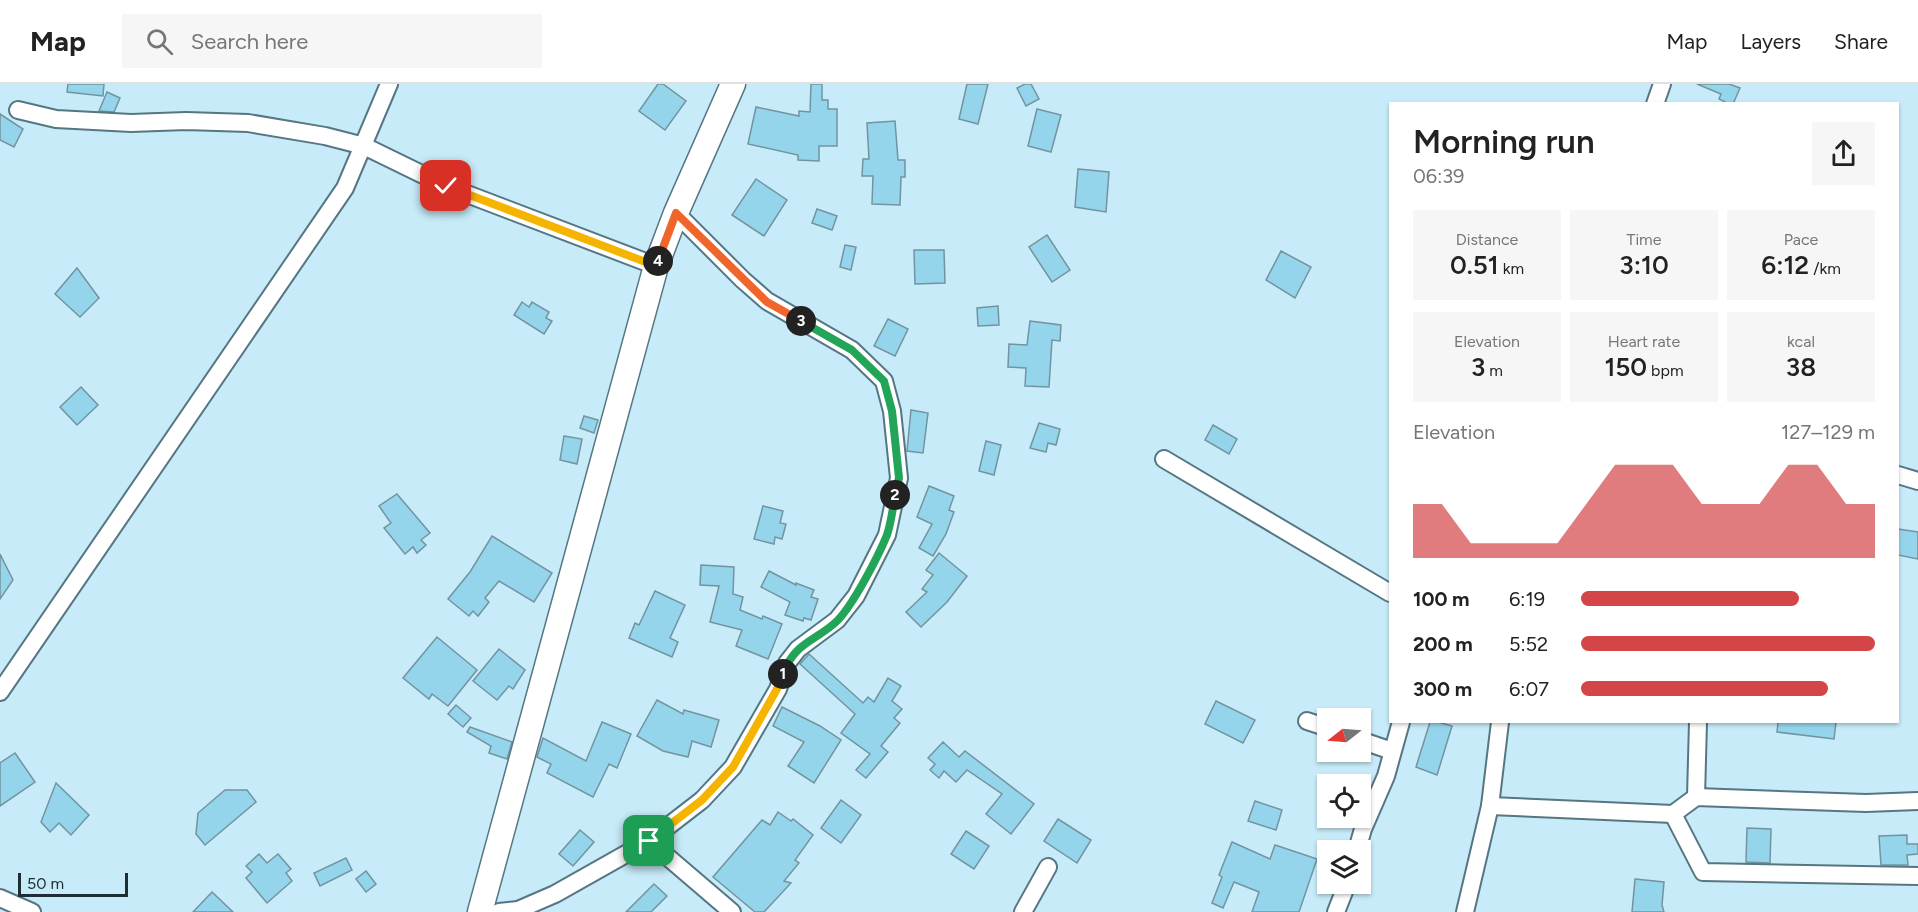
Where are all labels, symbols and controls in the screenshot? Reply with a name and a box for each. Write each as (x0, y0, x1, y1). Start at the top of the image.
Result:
search box (122, 14, 542, 68)
text: Map (30, 24, 86, 58)
icon: search (143, 25, 176, 58)
text: Search here (191, 28, 308, 55)
text: Map (1667, 29, 1707, 54)
text: Layers (1740, 29, 1801, 54)
text: Share (1834, 29, 1888, 54)
text: Morning run (1413, 122, 1595, 161)
button: share (1812, 122, 1875, 185)
pin (420, 160, 471, 211)
text: 06:39 (1413, 164, 1464, 188)
icon: check (429, 169, 462, 202)
text: Distance (1456, 230, 1518, 249)
text: Time (1627, 230, 1661, 249)
text: Pace (1784, 230, 1818, 249)
pin: 4 (643, 246, 673, 276)
text: 0.51 (1450, 249, 1499, 281)
text: 3:10 (1619, 249, 1669, 281)
text: 6:12 (1761, 249, 1809, 281)
text: 4 (653, 251, 663, 270)
text: km (1499, 259, 1524, 278)
text: /km (1809, 259, 1841, 278)
pin: 3 (786, 306, 816, 336)
text: 3 (797, 311, 805, 330)
text: Elevation (1454, 332, 1520, 351)
text: Heart rate (1608, 332, 1680, 351)
text: kcal (1787, 332, 1815, 351)
text: 3 (1471, 351, 1485, 383)
text: 150 (1604, 351, 1647, 383)
text: 38 (1786, 351, 1816, 383)
text: m (1485, 361, 1503, 380)
text: bpm (1647, 361, 1684, 380)
text: Elevation (1413, 420, 1495, 444)
text: 127–129 m (1781, 420, 1875, 444)
pin: 2 (880, 480, 910, 510)
text: 2 (890, 485, 900, 504)
text: 100 m (1413, 587, 1470, 611)
text: 6:19 (1509, 587, 1545, 611)
text: 200 m (1413, 632, 1473, 656)
text: 5:52 (1509, 632, 1548, 656)
pin: 1 (768, 659, 798, 689)
text: 1 (780, 664, 786, 683)
text: 300 m (1413, 677, 1472, 701)
text: 6:07 (1509, 677, 1549, 701)
north arrow (1317, 708, 1371, 762)
map controls (1317, 708, 1371, 894)
button: locate (1317, 774, 1371, 828)
pin (623, 815, 674, 866)
icon: arrive (632, 824, 665, 857)
button: layers (1317, 840, 1371, 894)
scale bar (18, 870, 128, 898)
text: 50 m (27, 874, 64, 893)

